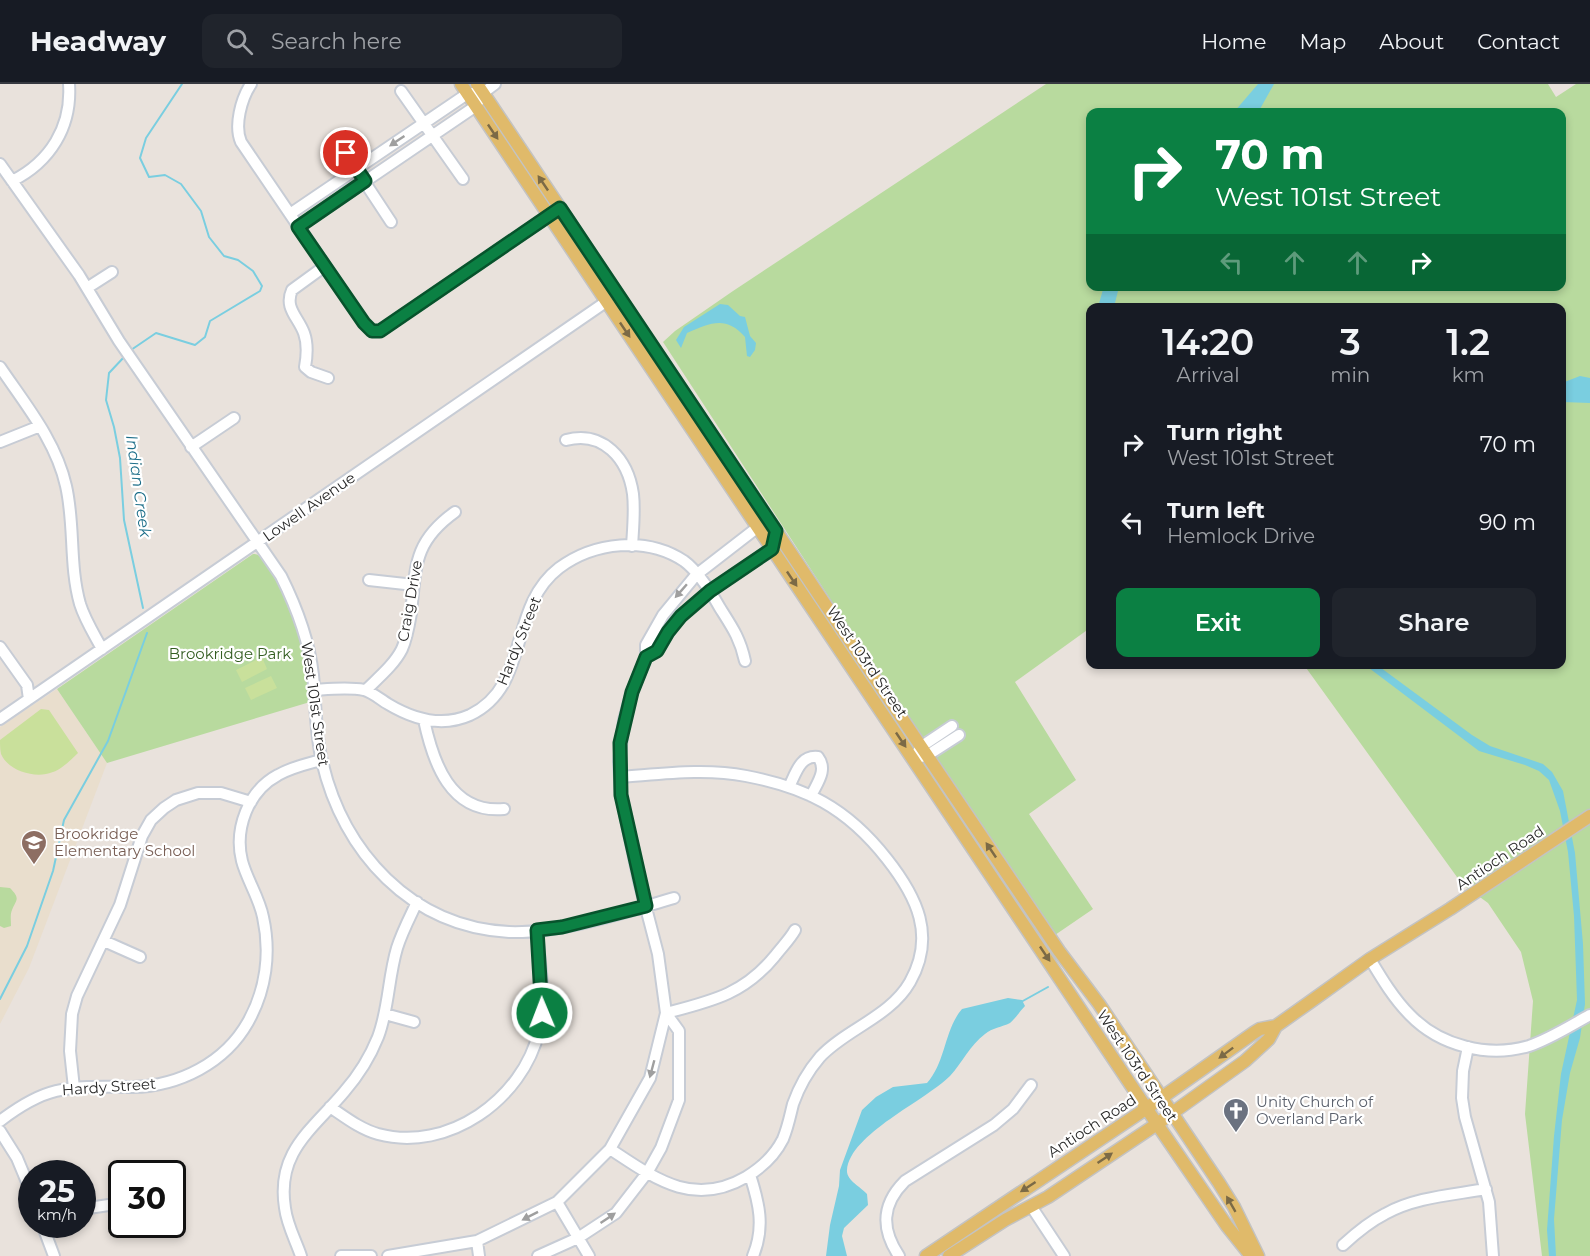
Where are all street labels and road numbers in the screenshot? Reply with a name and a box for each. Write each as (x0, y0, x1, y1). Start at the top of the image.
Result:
street label: Lowell Avenue (259, 468, 359, 545)
street label: Craig Drive (393, 559, 426, 643)
street label: Hardy Street (492, 593, 545, 688)
street label: West 103rd Street (823, 602, 912, 721)
street label: West 101st Street (297, 640, 334, 767)
street label: Antioch Road (1452, 821, 1547, 894)
street label: West 103rd Street (1093, 1006, 1182, 1125)
street label: Hardy Street (61, 1074, 157, 1099)
street label: Antioch Road (1044, 1090, 1140, 1161)

